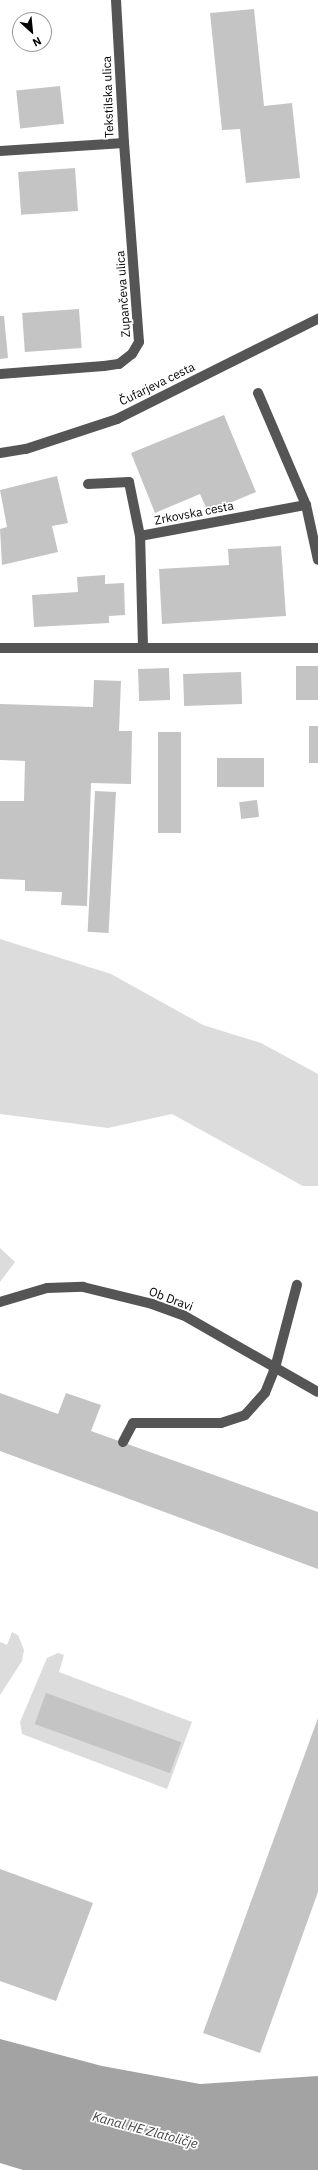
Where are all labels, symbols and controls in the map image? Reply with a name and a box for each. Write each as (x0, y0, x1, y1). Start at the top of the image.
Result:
north arrow (12, 12, 52, 52)
text: N (30, 34, 44, 50)
street label: Tekstilska ulica (99, 56, 117, 138)
street label: Zupančeva ulica (113, 250, 133, 338)
street label: Čufarjeva cesta (117, 359, 197, 409)
street label: Zrkovska cesta (153, 498, 235, 528)
street label: Ob Dravi (147, 1284, 195, 1314)
water label: Kanal HE Zlatoličje (91, 2109, 199, 2153)

